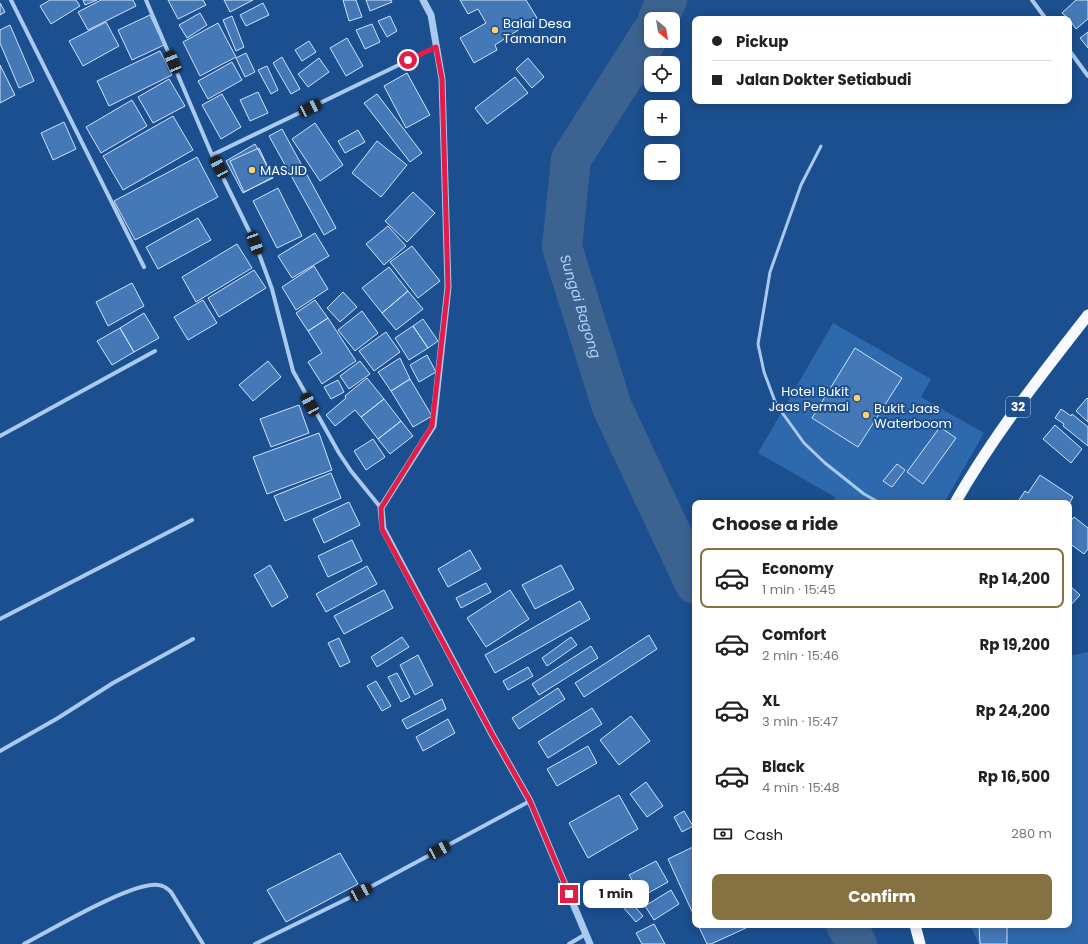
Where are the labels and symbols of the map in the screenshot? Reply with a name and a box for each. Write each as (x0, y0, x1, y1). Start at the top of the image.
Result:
north arrow (644, 12, 680, 48)
place label: Balai Desa Tamanan (503, 14, 571, 48)
marker: Balai Desa Tamanan (490, 25, 500, 35)
car (163, 49, 183, 75)
route start (399, 51, 417, 69)
car (297, 97, 323, 119)
car (208, 154, 230, 180)
place label: MASJID (260, 161, 307, 180)
marker: MASJID (247, 165, 257, 175)
car (245, 230, 265, 256)
water label: Sungai Bagong (555, 252, 606, 361)
place label: Hotel Bukit Jaas Permai (768, 382, 849, 416)
car (299, 391, 321, 417)
marker: Hotel Bukit Jaas Permai (852, 393, 862, 403)
road number: 32 (1006, 397, 1030, 417)
place label: Bukit Jaas Waterboom (874, 399, 952, 433)
marker: Bukit Jaas Waterboom (861, 410, 871, 420)
car (426, 839, 452, 861)
callout: 1 min (583, 880, 649, 908)
car (348, 881, 374, 903)
route end (560, 885, 578, 903)

